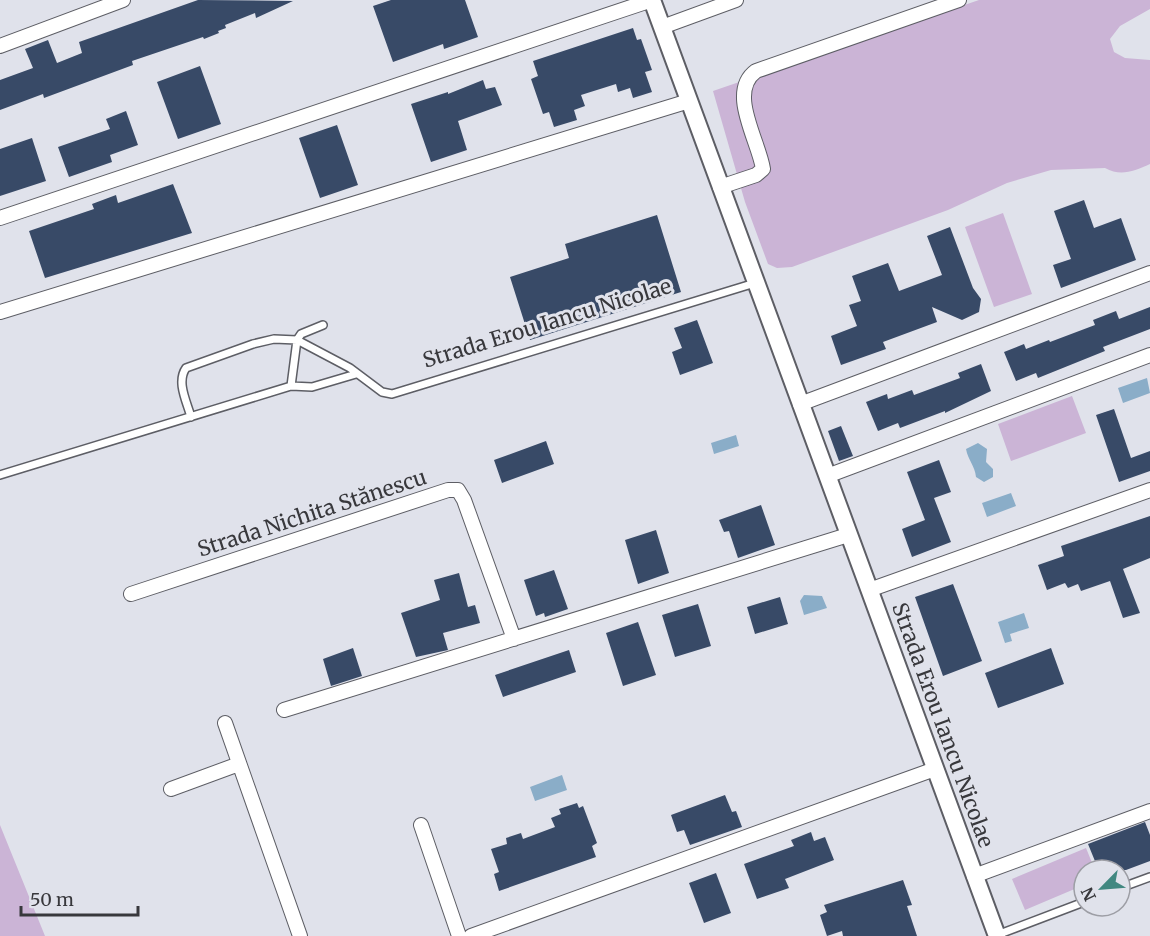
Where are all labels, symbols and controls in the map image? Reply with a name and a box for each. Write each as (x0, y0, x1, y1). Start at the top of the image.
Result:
street label: Strada Erou Iancu Nicolae (419, 272, 675, 374)
street label: Strada Nichita Stănescu (194, 463, 430, 563)
street label: Strada Erou Iancu Nicolae (886, 599, 1000, 851)
north arrow (1072, 858, 1132, 918)
scale bar (21, 879, 138, 917)
text: N (1077, 884, 1100, 904)
text: 50 m (30, 888, 74, 911)

